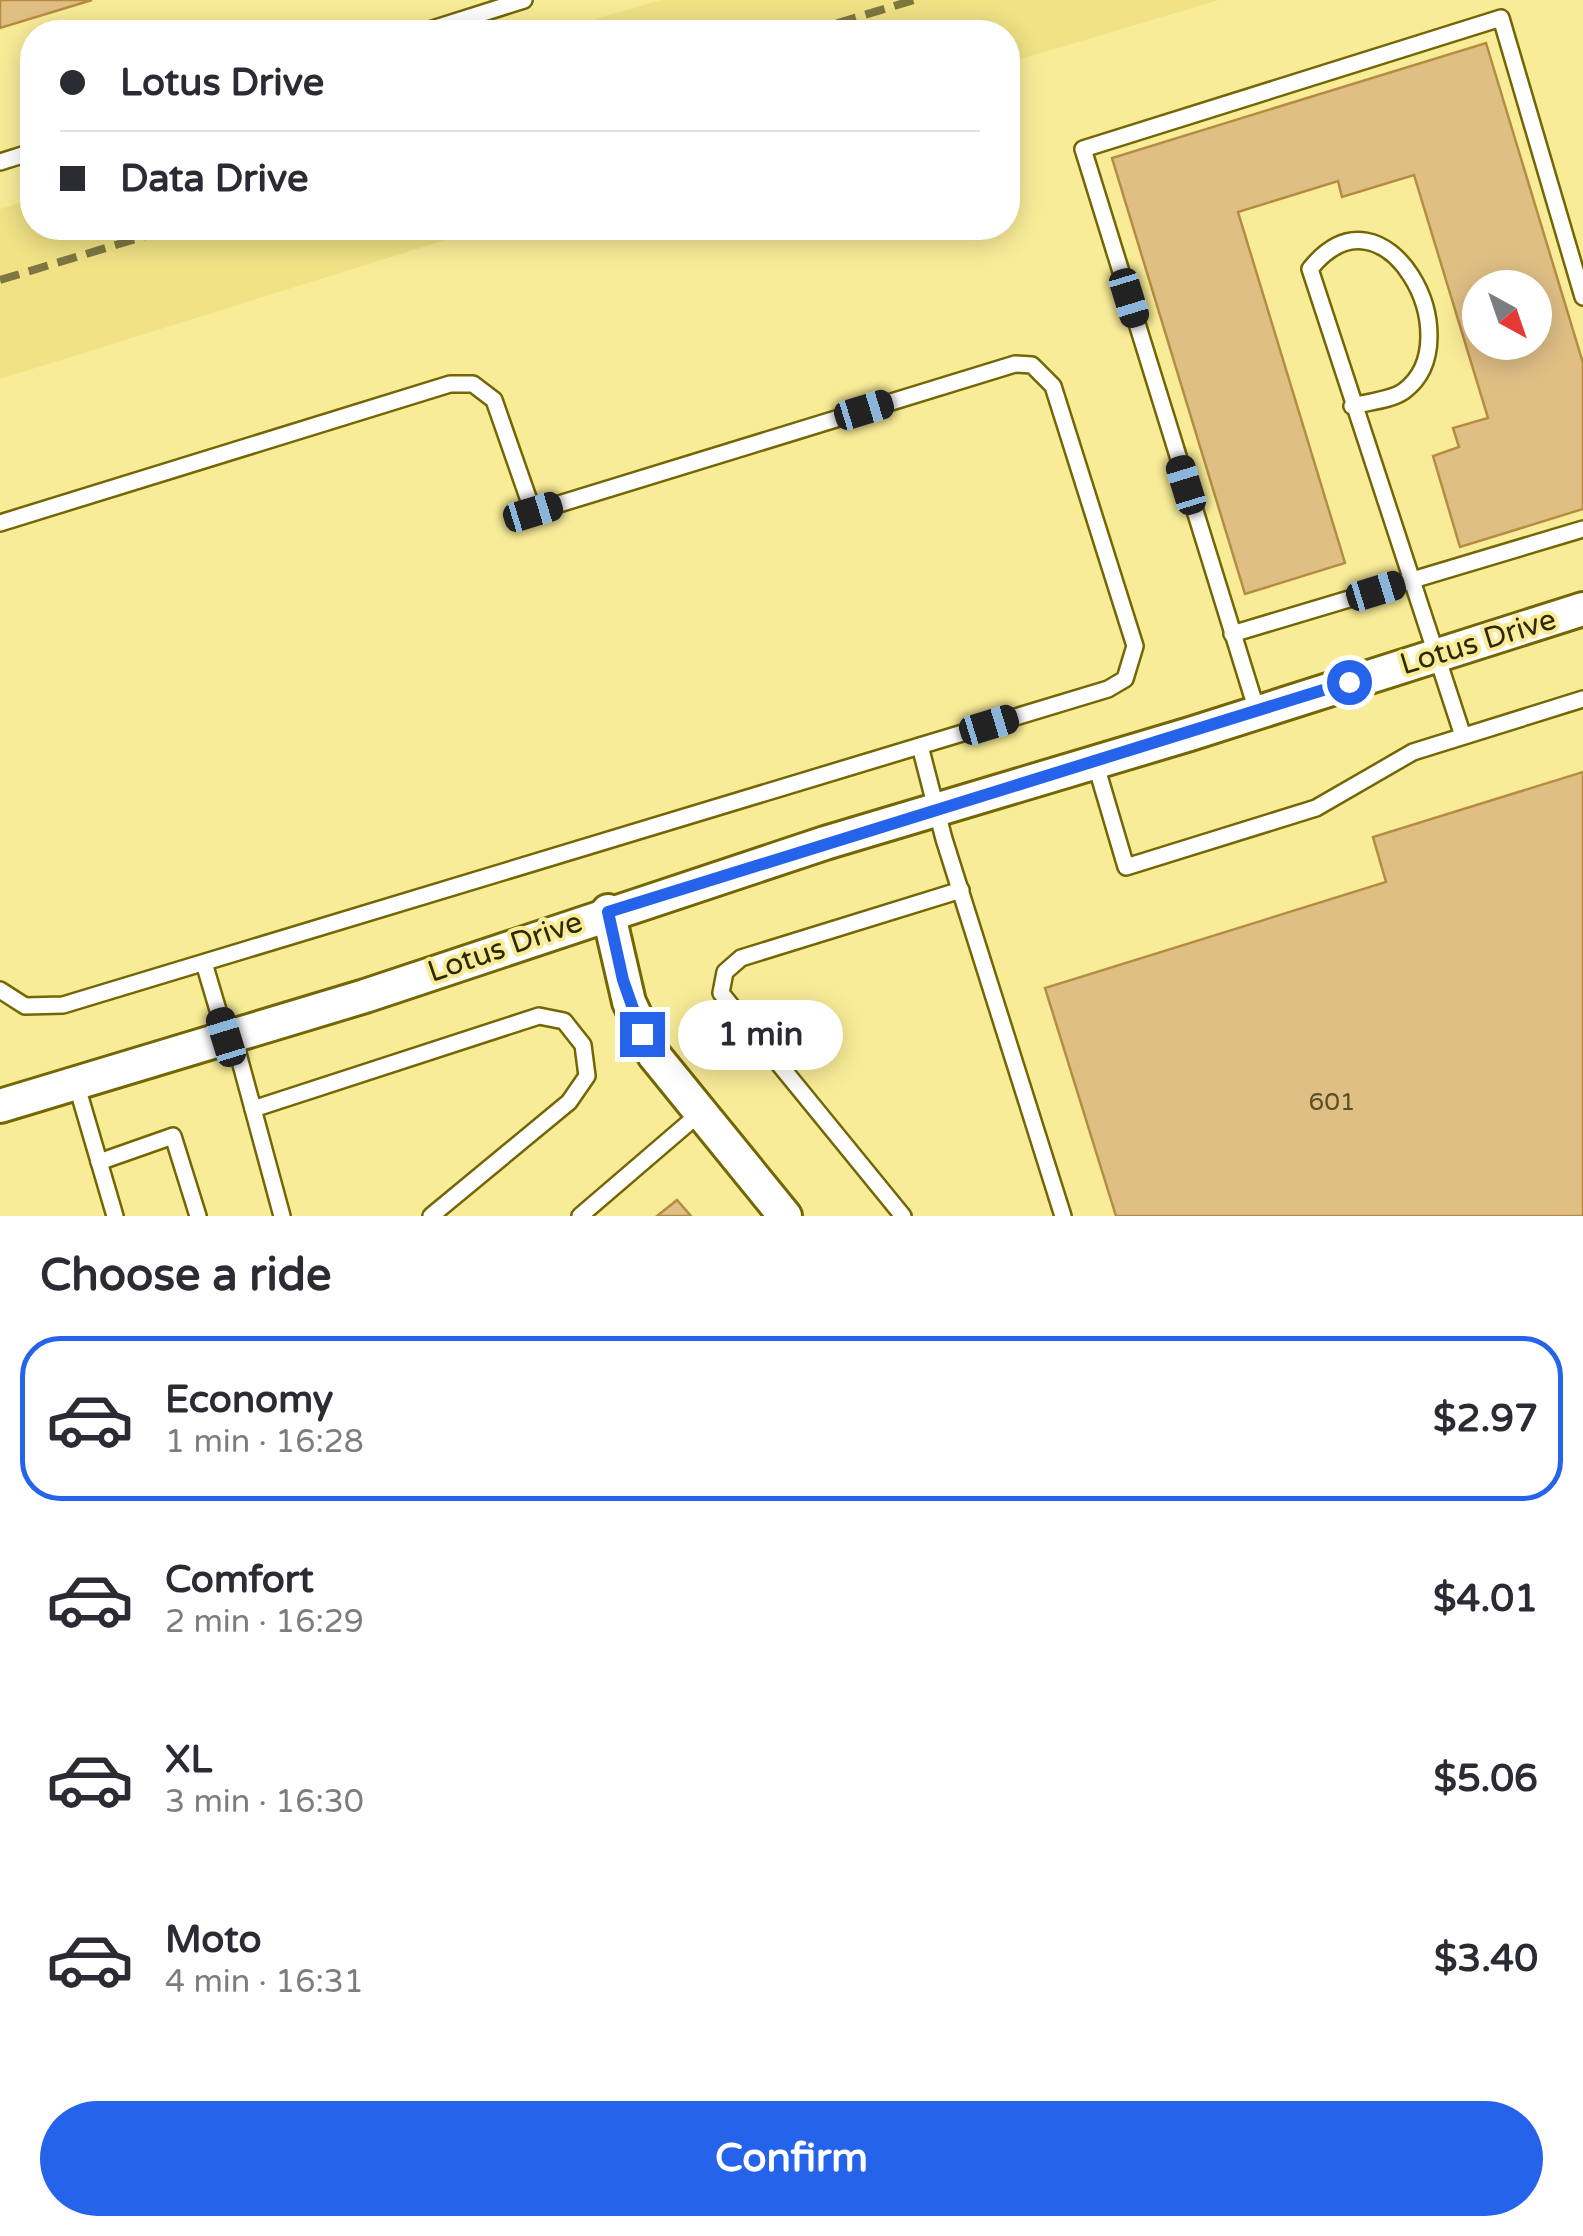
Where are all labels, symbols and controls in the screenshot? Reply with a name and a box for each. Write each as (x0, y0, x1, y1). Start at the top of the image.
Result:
text: Lotus Drive (120, 60, 324, 106)
text: Data Drive (120, 156, 308, 202)
car (1106, 265, 1152, 331)
north arrow (1462, 270, 1552, 360)
map controls (1462, 270, 1552, 360)
car (831, 387, 897, 433)
car (1163, 452, 1209, 518)
car (500, 489, 566, 535)
car (1343, 568, 1409, 614)
street label: Lotus Drive (1395, 601, 1561, 683)
route start (1327, 660, 1372, 705)
car (956, 702, 1022, 748)
street label: Lotus Drive (423, 903, 587, 991)
callout: 1 min (677, 999, 842, 1069)
car (203, 1004, 249, 1070)
route end (620, 1012, 665, 1057)
text: 1 min (718, 1016, 803, 1054)
house number: 601 (1308, 1087, 1356, 1117)
text: Choose a ride (40, 1249, 331, 1303)
icon: car (45, 1374, 135, 1464)
text: Economy (165, 1377, 333, 1423)
text: $2.97 (1433, 1396, 1538, 1442)
text: 1 min · 16:28 (165, 1423, 364, 1461)
icon: car (45, 1554, 135, 1644)
text: Comfort (165, 1557, 314, 1603)
text: $4.01 (1433, 1576, 1538, 1622)
text: 2 min · 16:29 (165, 1603, 364, 1641)
icon: car (45, 1734, 135, 1824)
text: XL (165, 1737, 212, 1783)
text: $5.06 (1433, 1756, 1538, 1802)
text: 3 min · 16:30 (165, 1783, 364, 1821)
icon: car (45, 1914, 135, 2004)
text: Moto (165, 1917, 261, 1963)
text: $3.40 (1434, 1936, 1538, 1982)
text: 4 min · 16:31 (165, 1963, 364, 2001)
button: Confirm (40, 2101, 1543, 2216)

